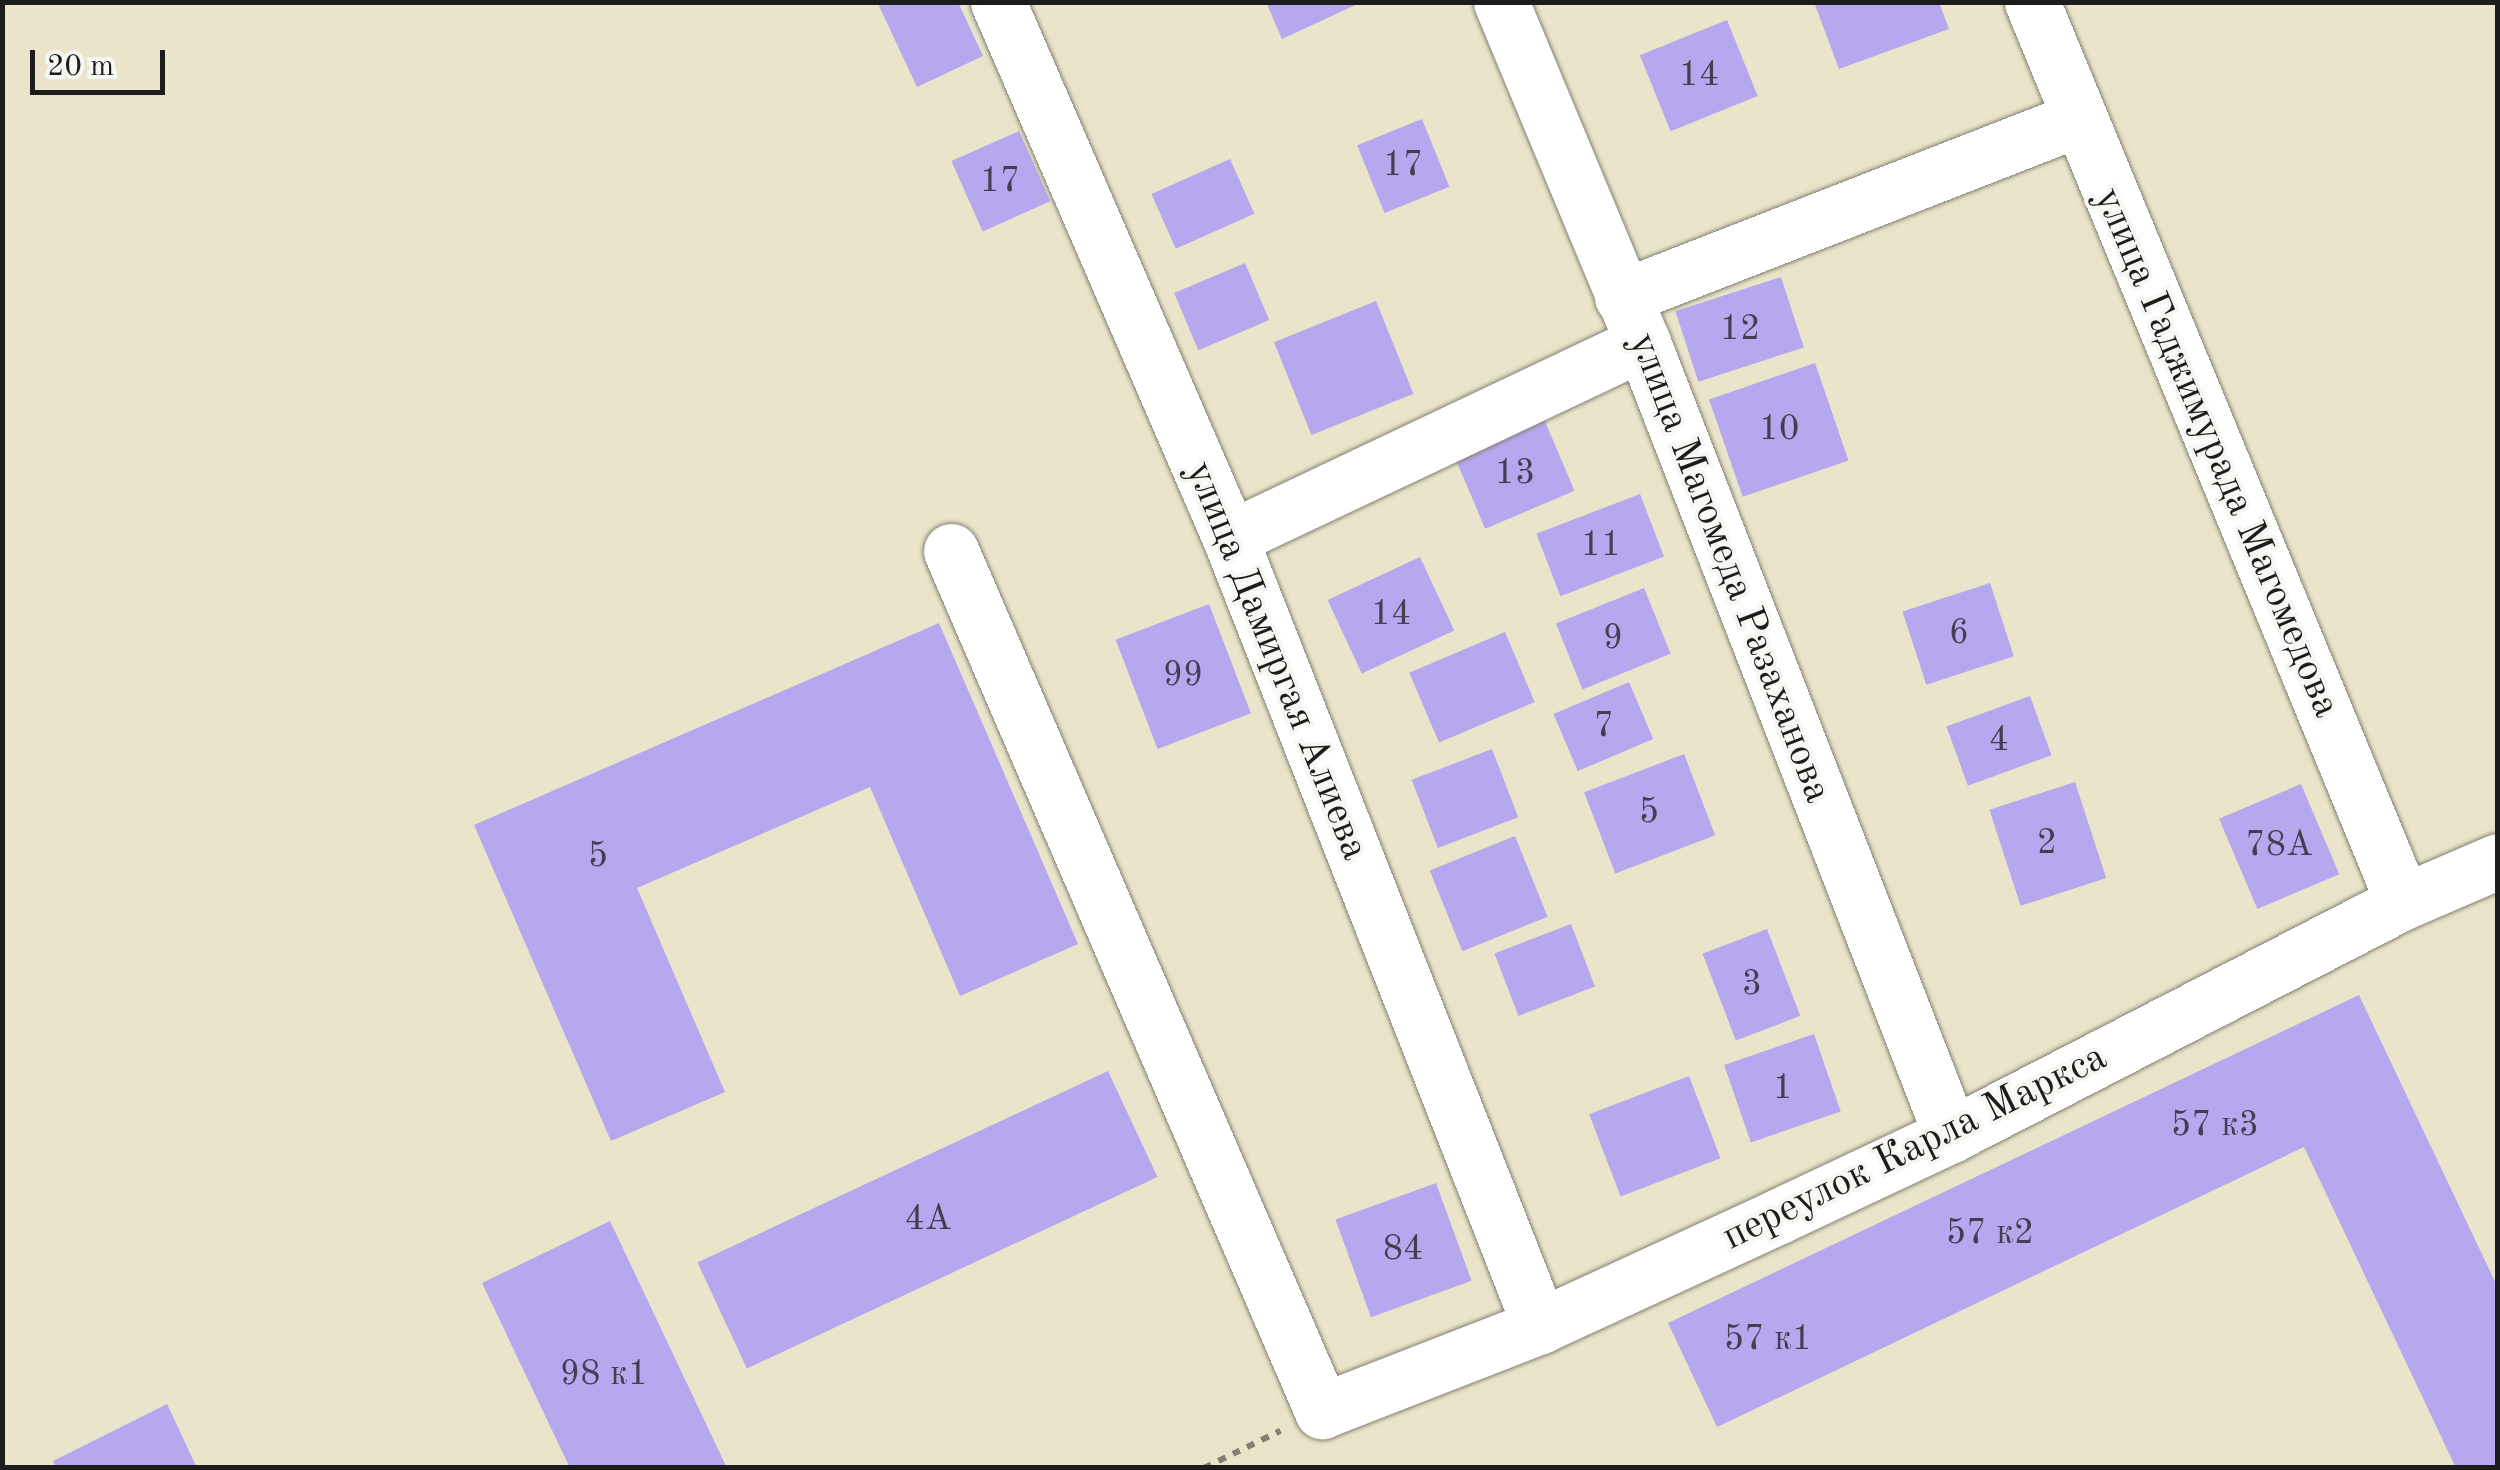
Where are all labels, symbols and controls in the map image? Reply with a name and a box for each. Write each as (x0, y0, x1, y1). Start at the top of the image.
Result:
scale bar (35, 30, 170, 92)
text: 20 m (47, 52, 114, 82)
house number: 14 (1679, 55, 1719, 97)
house number: 17 (1383, 145, 1423, 187)
house number: 17 (980, 161, 1020, 203)
street label: улица Гаджимурада Магомедова (2082, 181, 2350, 725)
house number: 12 (1720, 309, 1760, 351)
street label: улица Магомеда Разаханова (1617, 326, 1841, 810)
house number: 10 (1759, 409, 1799, 451)
house number: 13 (1495, 453, 1535, 495)
street label: улица Дамиргая Алиева (1174, 455, 1378, 867)
house number: 11 (1581, 525, 1621, 567)
house number: 14 (1371, 594, 1411, 636)
house number: 6 (1949, 613, 1969, 655)
house number: 9 (1603, 618, 1623, 660)
house number: 99 (1163, 655, 1203, 697)
house number: 7 (1594, 706, 1614, 748)
house number: 4 (1989, 720, 2009, 762)
house number: 5 (1639, 792, 1659, 834)
house number: 2 (2037, 823, 2057, 865)
house number: 78А (2245, 825, 2313, 867)
house number: 5 (588, 836, 608, 878)
house number: 3 (1742, 964, 1762, 1006)
street label: переулок Карла Маркса (1715, 1034, 2115, 1262)
house number: 1 (1773, 1068, 1793, 1110)
house number: 57 к3 (2171, 1105, 2259, 1147)
house number: 4А (904, 1199, 952, 1241)
house number: 57 к2 (1946, 1213, 2034, 1255)
house number: 84 (1383, 1229, 1423, 1271)
house number: 57 к1 (1724, 1319, 1812, 1361)
house number: 98 к1 (560, 1354, 648, 1396)

